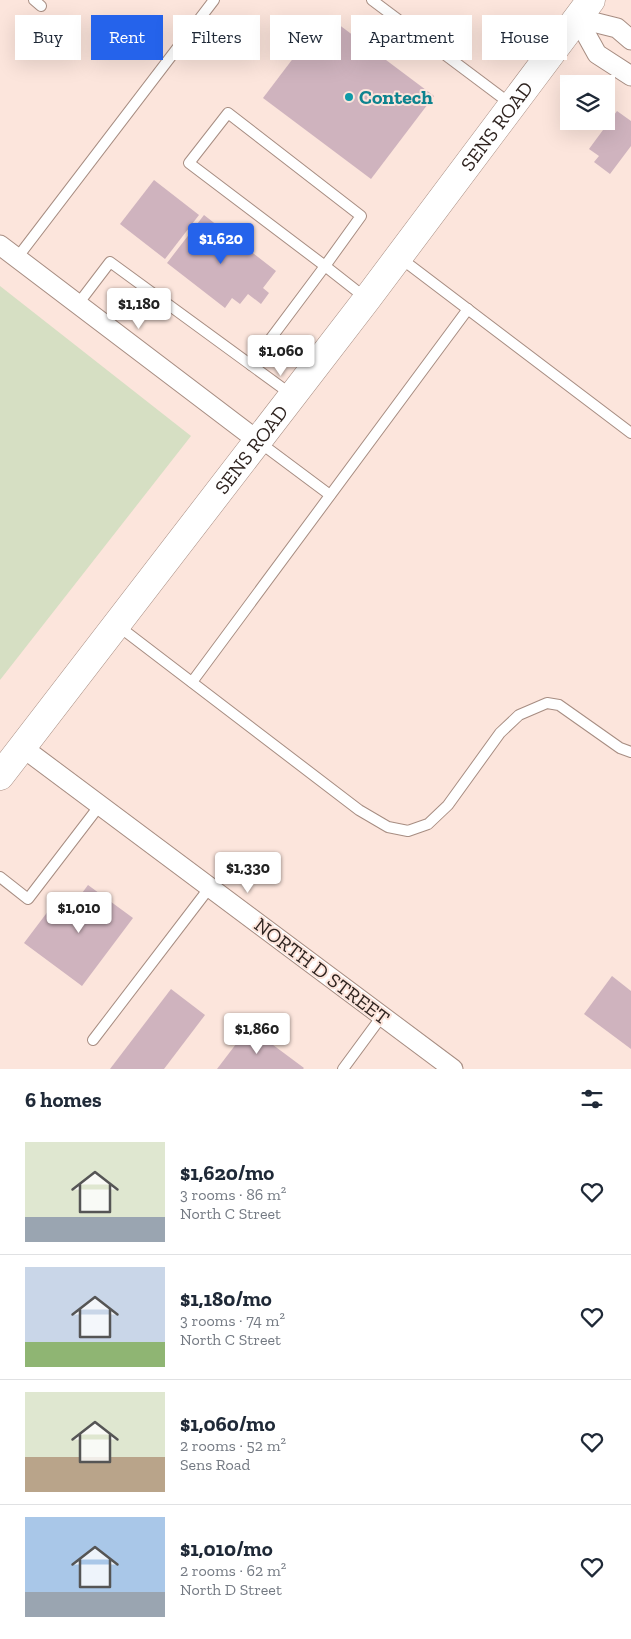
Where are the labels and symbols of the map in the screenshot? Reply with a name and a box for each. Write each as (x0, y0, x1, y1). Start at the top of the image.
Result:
street label: SENS ROAD (455, 77, 538, 175)
place label: Contech (359, 85, 433, 109)
marker: Contech (343, 91, 355, 103)
pin: $1,620 (180, 222, 262, 265)
pin: $1,180 (98, 288, 180, 330)
pin: $1,060 (240, 334, 322, 377)
street label: SENS ROAD (209, 400, 293, 499)
pin: $1,330 (207, 852, 289, 894)
pin: $1,010 (38, 892, 120, 934)
street label: NORTH D STREET (250, 912, 394, 1030)
pin: $1,860 (216, 1012, 298, 1055)

